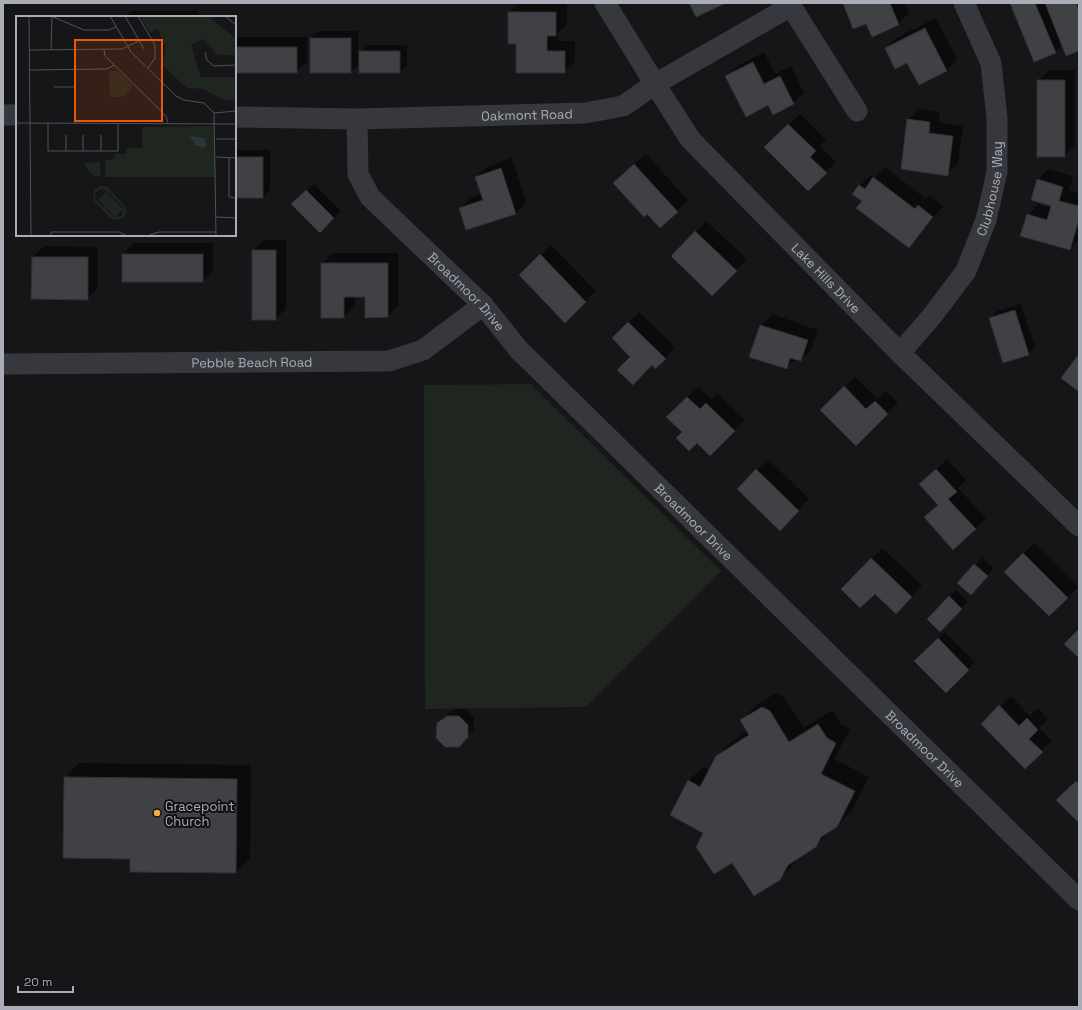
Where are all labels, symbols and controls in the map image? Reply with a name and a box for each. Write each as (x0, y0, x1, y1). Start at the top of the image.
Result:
inset map (16, 16, 236, 236)
street label: Oakmont Road (481, 105, 573, 125)
street label: Clubhouse Way (973, 141, 1006, 238)
street label: Lake Hills Drive (788, 240, 864, 317)
street label: Broadmoor Drive (424, 249, 508, 335)
street label: Pebble Beach Road (191, 354, 313, 372)
street label: Broadmoor Drive (651, 480, 736, 565)
street label: Broadmoor Drive (882, 707, 968, 792)
place label: Gracepoint Church (165, 798, 234, 830)
marker: Gracepoint Church (152, 808, 162, 818)
scale bar (18, 968, 73, 994)
text: 20 m (24, 974, 52, 990)

